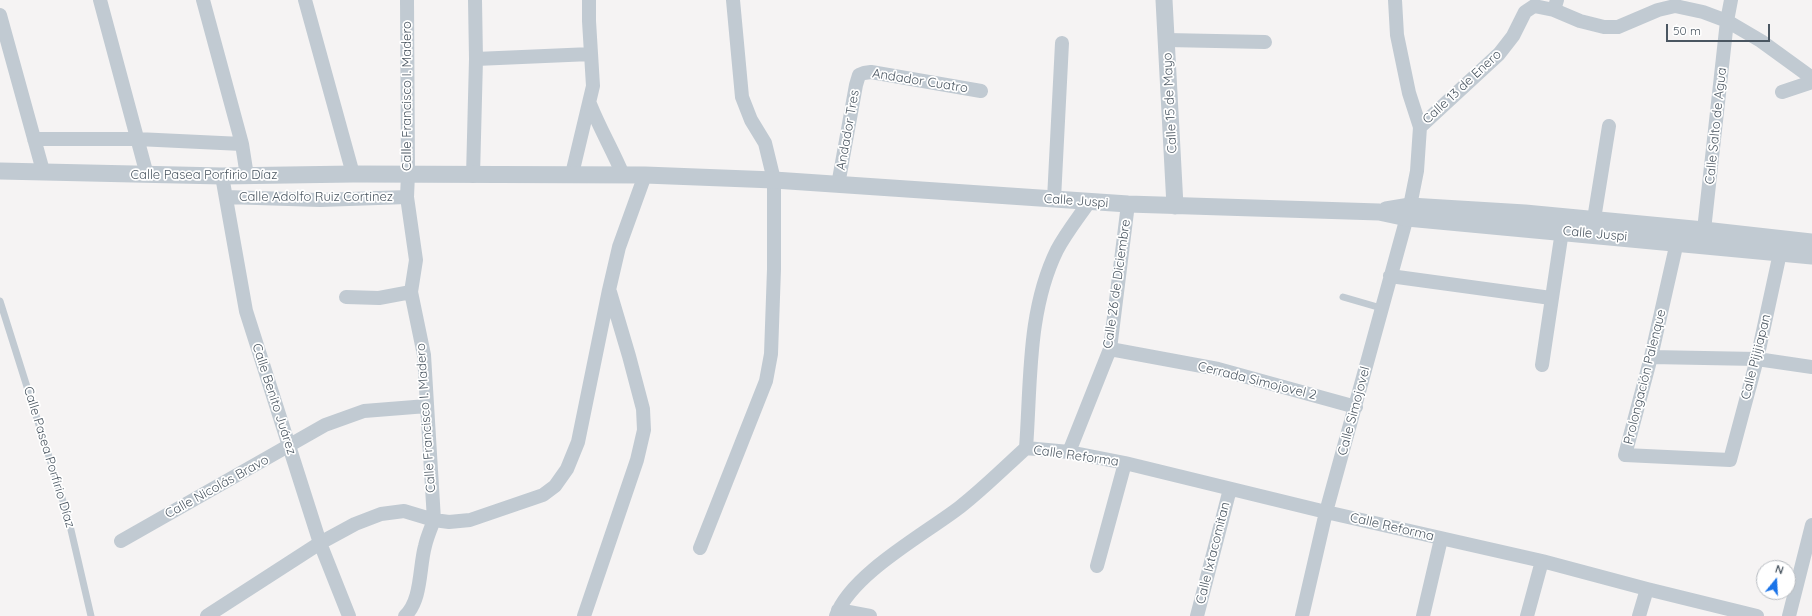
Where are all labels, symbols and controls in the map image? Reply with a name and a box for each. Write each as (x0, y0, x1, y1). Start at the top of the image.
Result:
scale bar (1668, 16, 1772, 42)
street label: Calle Francisco I. Madero (399, 21, 415, 171)
text: 50 m (1673, 23, 1701, 38)
street label: Calle 13 de Enero (1419, 47, 1505, 127)
street label: Calle 15 de Mayo (1160, 52, 1180, 154)
street label: Andador Cuatro (871, 66, 969, 96)
street label: Calle Salto de Agua (1702, 67, 1730, 185)
street label: Andador Tres (833, 89, 863, 171)
street label: Calle Pasea Porfirio Díaz (131, 167, 277, 183)
street label: Calle Adolfo Ruiz Cortinez (239, 189, 393, 205)
street label: Calle Juspi (1043, 191, 1109, 211)
street label: Calle 26 de Diciembre (1100, 218, 1134, 350)
street label: Calle Juspi (1562, 223, 1628, 245)
street label: Prolongación Palenque (1621, 308, 1669, 446)
street label: Calle Pijijiapan (1738, 313, 1774, 401)
street label: Calle Benito Juárez (249, 341, 299, 457)
street label: Calle Francisco I. Madero (413, 343, 439, 493)
street label: Cerrada Simojovel 2 (1196, 359, 1318, 403)
street label: Calle Simojovel (1335, 365, 1373, 457)
street label: Calle Pasea Porfirio Díaz (20, 384, 78, 530)
street label: Calle Reforma (1032, 442, 1120, 470)
street label: Calle Nicolás Bravo (162, 452, 272, 522)
street label: Calle Ixtacomitan (1193, 500, 1233, 606)
street label: Calle Reforma (1348, 510, 1436, 544)
north arrow (1756, 560, 1796, 600)
text: N (1773, 562, 1785, 577)

